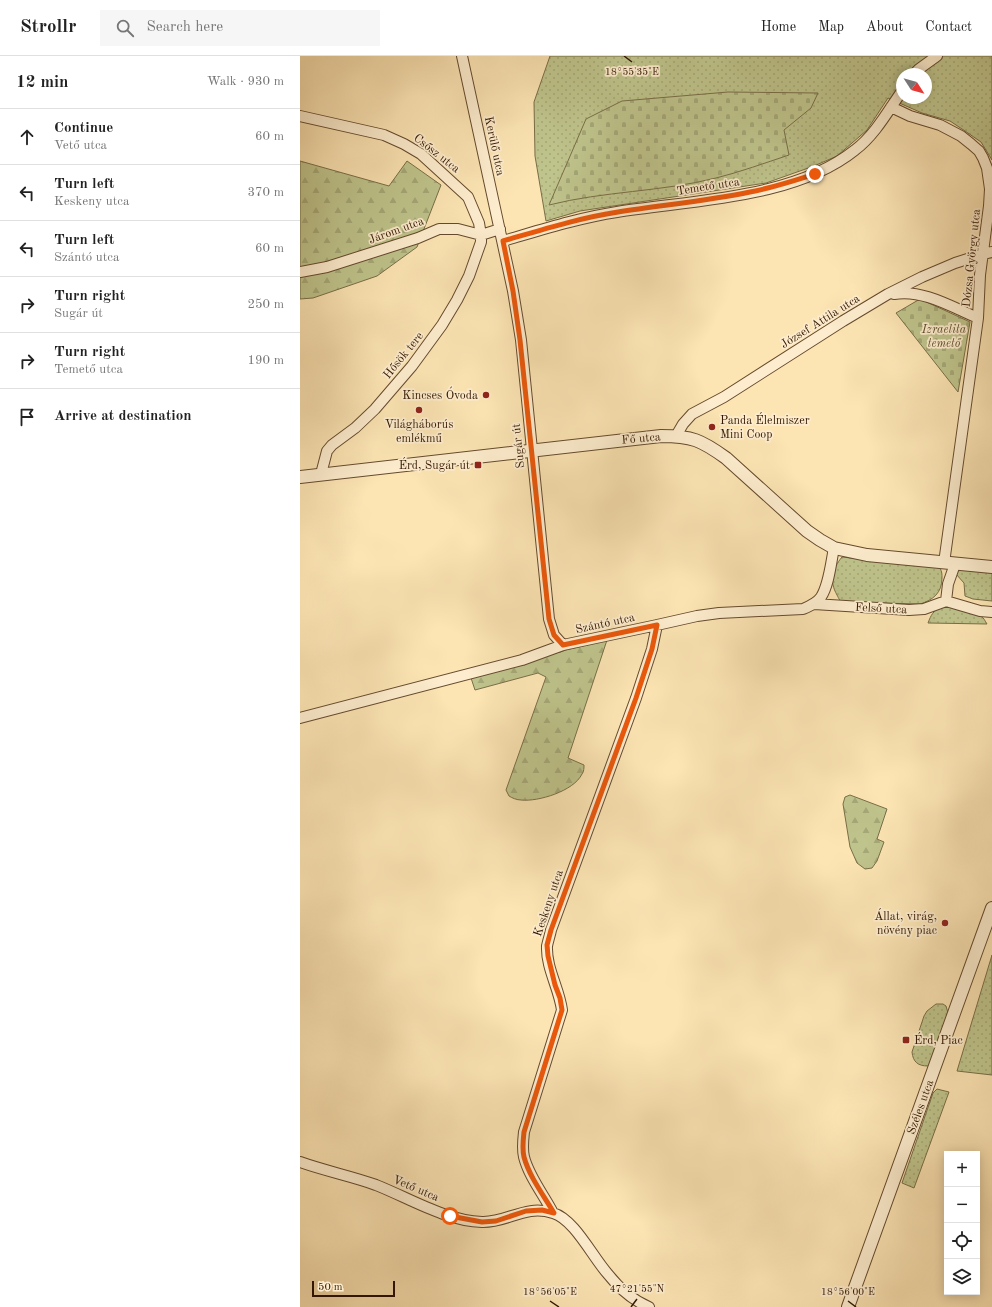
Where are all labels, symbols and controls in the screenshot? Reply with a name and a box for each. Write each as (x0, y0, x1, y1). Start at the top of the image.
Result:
search box (100, 10, 380, 46)
icon: search (114, 17, 136, 39)
text: Strollr (20, 18, 76, 37)
text: Search here (146, 20, 223, 35)
text: Home (761, 20, 796, 34)
text: Map (818, 20, 844, 34)
text: About (866, 20, 903, 34)
text: Contact (925, 20, 972, 34)
text: 18°55'35"E (605, 67, 659, 77)
north arrow (896, 68, 932, 104)
text: 12 min (16, 74, 69, 91)
text: Walk · 930 m (207, 75, 284, 88)
street label: Kerülő utca (482, 115, 506, 177)
text: Continue (54, 121, 113, 136)
icon: ahead (16, 126, 38, 148)
text: 60 m (255, 130, 284, 143)
street label: Csősz utca (411, 132, 462, 175)
text: Vető utca (54, 139, 107, 152)
route end (806, 165, 824, 183)
street label: Temető utca (676, 176, 741, 198)
text: Turn left (54, 177, 114, 192)
icon: left (16, 182, 38, 204)
text: 370 m (247, 186, 284, 199)
text: Keskeny utca (54, 195, 129, 208)
street label: Dózsa György utca (961, 208, 983, 308)
street label: Járom utca (367, 215, 426, 246)
text: Turn left (54, 233, 114, 248)
icon: left (16, 238, 38, 260)
text: 60 m (255, 242, 284, 255)
text: Szántó utca (54, 251, 119, 264)
text: Turn right (54, 289, 125, 304)
street label: József Attila utca (779, 293, 862, 351)
icon: right (16, 294, 38, 316)
text: 250 m (247, 298, 284, 311)
text: Sugár út (54, 307, 103, 320)
park label: Izraelita temető (921, 324, 967, 350)
street label: Hősök tere (381, 330, 426, 381)
text: Turn right (54, 345, 125, 360)
icon: right (16, 350, 38, 372)
text: 190 m (247, 354, 284, 367)
text: Temető utca (54, 363, 123, 376)
place label: Kincses Óvoda (402, 386, 478, 402)
marker: Kincses Óvoda (481, 390, 491, 400)
marker: Világháborús emlékmű (414, 405, 424, 415)
icon: arrive (16, 406, 38, 428)
text: Arrive at destination (54, 409, 192, 424)
place label: Panda Élelmiszer Mini Coop (720, 412, 810, 441)
place label: Világháborús emlékmű (385, 419, 453, 445)
marker: Panda Élelmiszer Mini Coop (707, 422, 717, 432)
street label: Sugár út (511, 423, 527, 469)
street label: Fő utca (621, 431, 661, 447)
place label: Érd, Sugár út (399, 457, 470, 472)
marker: Érd, Sugár út (473, 460, 483, 470)
street label: Felső utca (855, 602, 907, 616)
street label: Szántó utca (574, 612, 636, 636)
street label: Keskeny utca (532, 868, 566, 938)
place label: Állat, virág, növény piac (874, 908, 937, 937)
marker: Állat, virág, növény piac (940, 918, 950, 928)
place label: Érd, Piac (914, 1032, 963, 1047)
marker: Érd, Piac (901, 1035, 911, 1045)
street label: Széles utca (905, 1078, 936, 1136)
map controls (944, 1151, 980, 1295)
button: + (944, 1151, 980, 1187)
street label: Vető utca (391, 1174, 441, 1204)
button: − (944, 1187, 980, 1223)
route start (441, 1207, 459, 1225)
button: locate (944, 1223, 980, 1259)
button: layers (944, 1259, 980, 1295)
scale bar (312, 1279, 395, 1298)
text: 50 m (318, 1282, 343, 1293)
text: 47°21'55"N (610, 1284, 665, 1294)
text: 18°56'05"E (523, 1287, 577, 1297)
text: 18°56'00"E (821, 1287, 875, 1297)

